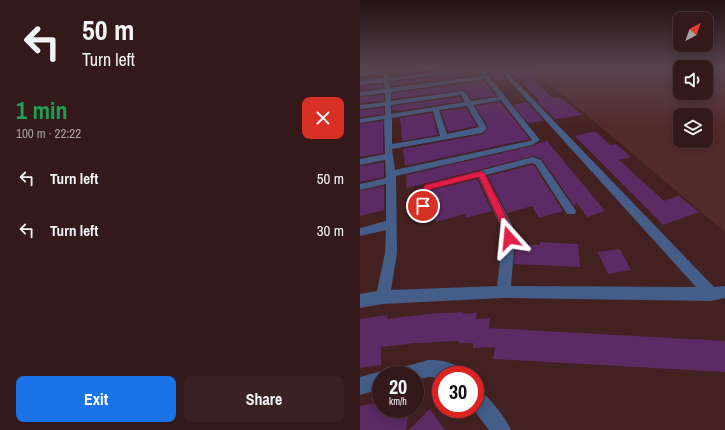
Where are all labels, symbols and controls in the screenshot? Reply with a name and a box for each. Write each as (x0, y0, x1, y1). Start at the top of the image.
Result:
text: 50 m (82, 11, 134, 49)
north arrow (673, 12, 713, 52)
map controls (673, 12, 713, 148)
icon: left (16, 16, 68, 68)
text: Turn left (82, 47, 135, 72)
button: sound (673, 60, 713, 100)
text: 1 min (16, 94, 67, 126)
button: close (302, 97, 344, 139)
button: layers (673, 108, 713, 148)
text: 100 m · 22:22 (16, 125, 81, 142)
icon: left (16, 167, 38, 189)
text: Turn left (50, 168, 98, 189)
text: 50 m (317, 168, 344, 189)
pin (406, 189, 440, 223)
icon: arrive (412, 195, 434, 217)
position arrow (488, 217, 530, 259)
icon: left (16, 219, 38, 241)
text: Turn left (50, 220, 98, 241)
text: 30 m (317, 220, 344, 241)
speed limit sign: 30 (432, 366, 484, 418)
text: 20 (389, 373, 407, 400)
button: Exit (16, 376, 176, 422)
button: Share (184, 376, 344, 422)
text: km/h (389, 395, 407, 408)

